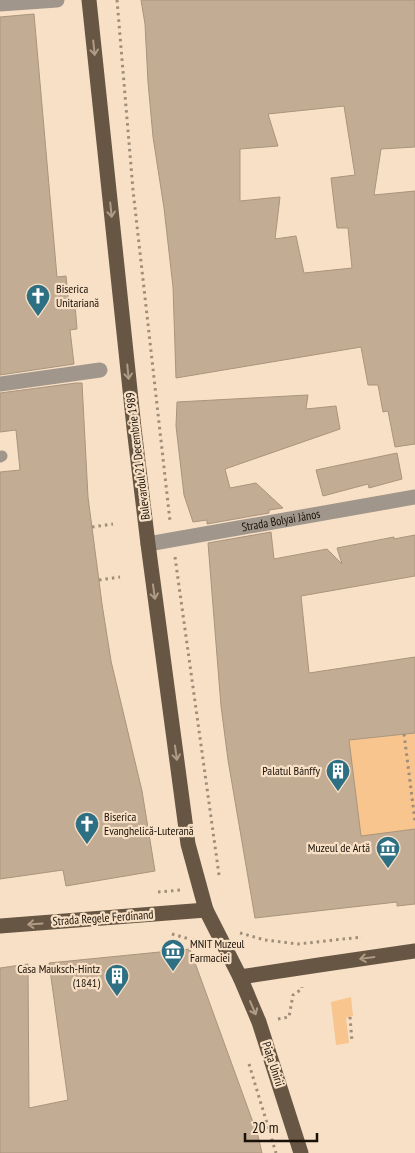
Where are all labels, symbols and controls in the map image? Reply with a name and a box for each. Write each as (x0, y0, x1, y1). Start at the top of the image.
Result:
one-way arrow (89, 40, 99, 56)
one-way arrow (106, 202, 116, 218)
place label: Biserica Unitariană (56, 281, 99, 310)
church icon: Biserica Unitariană (25, 283, 51, 317)
one-way arrow (123, 363, 133, 379)
street label: Bulevardul 21 Decembrie 1989 (122, 391, 153, 521)
street label: Strada Bolyai János (240, 506, 321, 534)
one-way arrow (149, 584, 159, 600)
one-way arrow (171, 745, 181, 761)
building icon: Palatul Bánffy (325, 758, 351, 792)
place label: Palatul Bánffy (262, 763, 320, 778)
place label: Biserica Evanghelică-Luterană (104, 809, 194, 838)
church icon: Biserica Evanghelică-Luterană (74, 811, 100, 845)
museum icon: Muzeul de Artă (375, 835, 401, 869)
place label: Muzeul de Artă (308, 840, 370, 855)
street label: Strada Regele Ferdinand (52, 906, 154, 929)
one-way arrow (27, 919, 43, 928)
place label: MNIT Muzeul Farmaciei (190, 936, 245, 965)
museum icon: MNIT Muzeul Farmaciei (160, 938, 186, 972)
one-way arrow (359, 953, 375, 963)
place label: Casa Mauksch-Hintz (1841) (17, 961, 100, 990)
building icon: Casa Mauksch-Hintz (1841) (104, 963, 130, 997)
one-way arrow (249, 1000, 259, 1015)
street label: Piața Unirii (259, 1040, 288, 1088)
scale bar (245, 1110, 318, 1142)
text: 20 m (252, 1118, 278, 1137)

